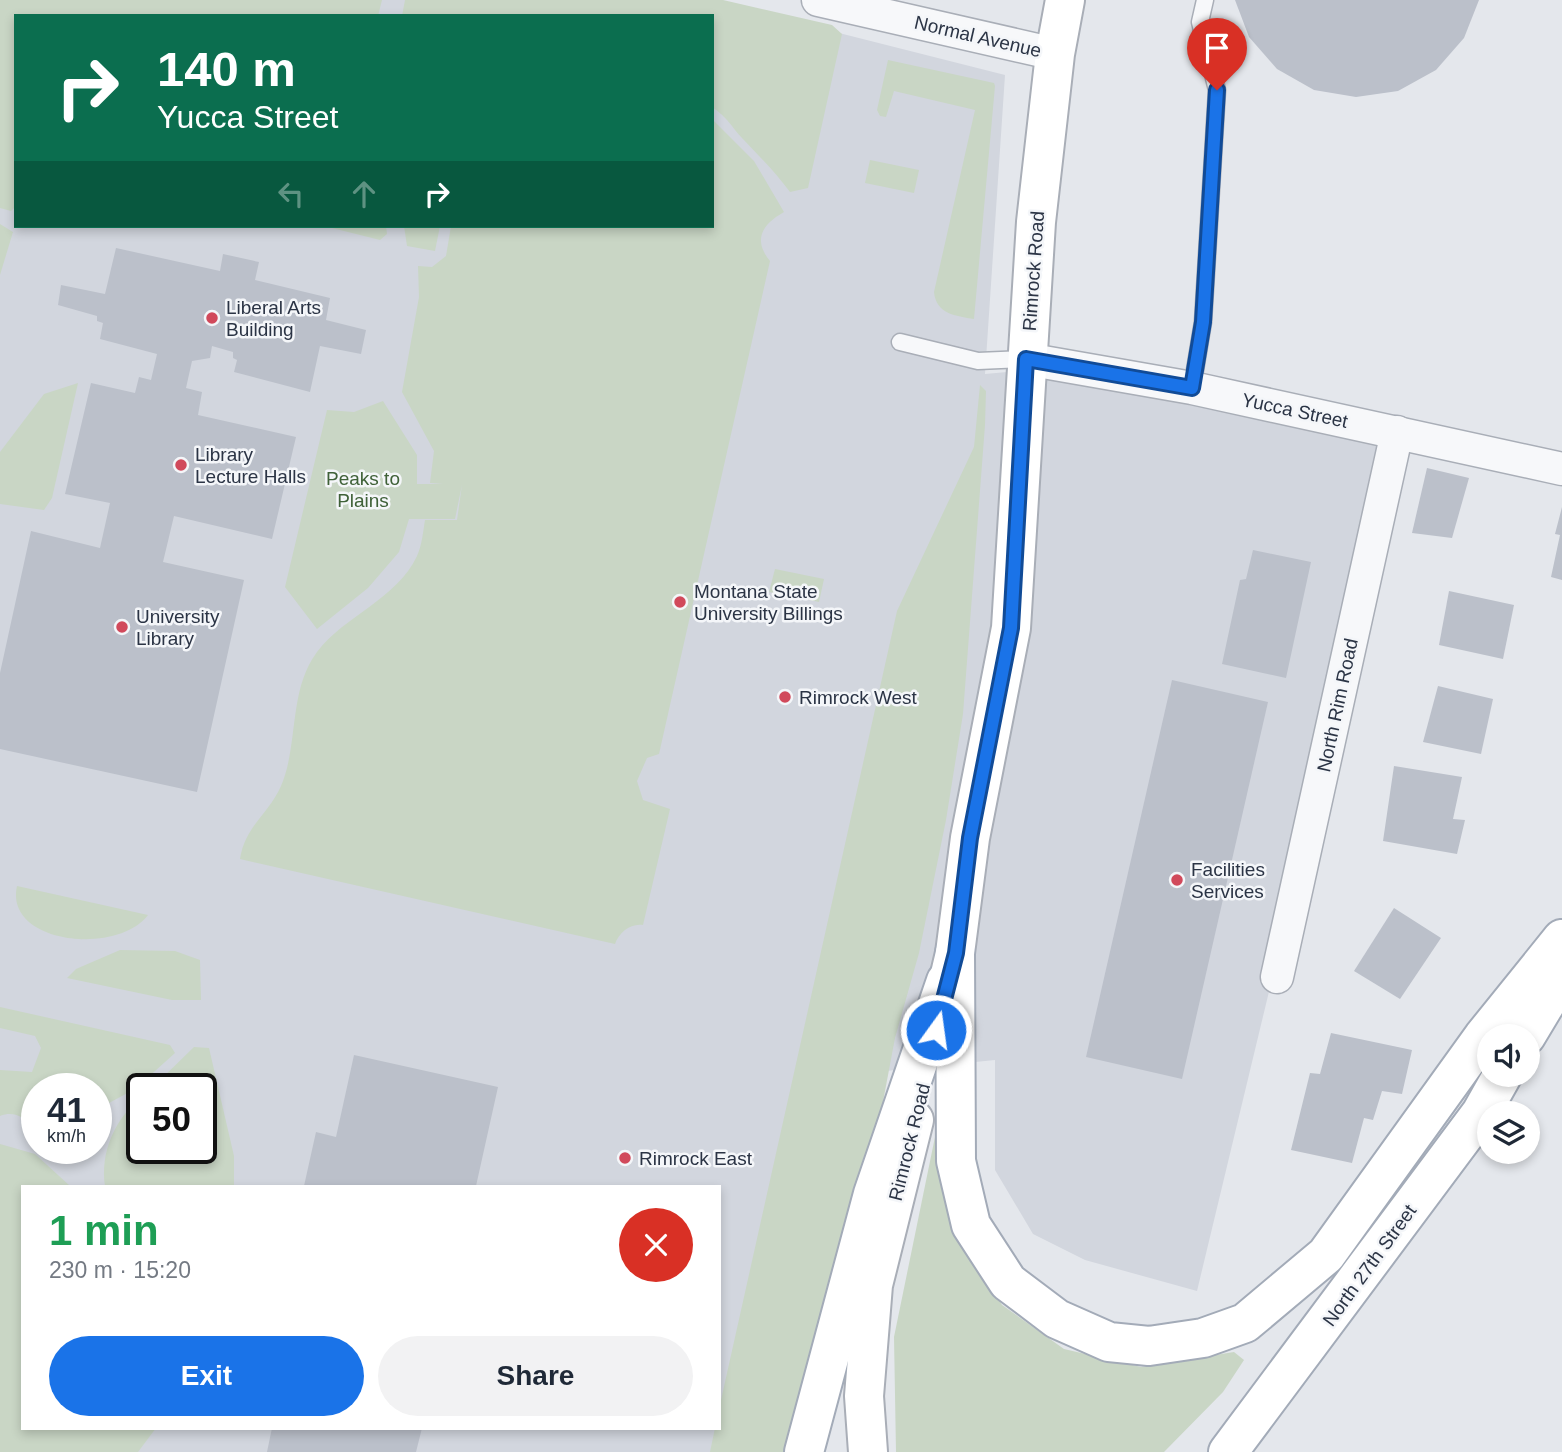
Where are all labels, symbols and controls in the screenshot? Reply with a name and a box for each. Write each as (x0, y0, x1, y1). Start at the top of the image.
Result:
street label: Normal Avenue (912, 12, 1043, 61)
pin (1187, 18, 1247, 90)
icon: arrive (1198, 29, 1236, 67)
icon: right (42, 42, 133, 133)
text: 140 m (157, 42, 296, 96)
text: Yucca Street (157, 99, 338, 135)
icon: left (272, 175, 310, 213)
icon: ahead (345, 175, 383, 213)
icon: right (418, 175, 456, 213)
street label: Rimrock Road (1019, 210, 1048, 332)
place label: Liberal Arts Building (226, 297, 321, 340)
marker: Liberal Arts Building (204, 310, 220, 326)
street label: Yucca Street (1240, 389, 1350, 432)
place label: Library Lecture Halls (195, 444, 306, 487)
marker: Library Lecture Halls (173, 457, 189, 473)
park label: Peaks to Plains (326, 468, 400, 511)
place label: Montana State University Billings (694, 581, 843, 624)
marker: Montana State University Billings (672, 594, 688, 610)
place label: University Library (136, 606, 220, 649)
marker: University Library (114, 619, 130, 635)
street label: North Rim Road (1313, 636, 1362, 774)
place label: Rimrock West (799, 687, 918, 708)
marker: Rimrock West (777, 689, 793, 705)
place label: Facilities Services (1191, 859, 1265, 902)
marker: Facilities Services (1169, 872, 1185, 888)
position arrow (899, 993, 973, 1067)
map controls (1477, 1024, 1540, 1164)
button: sound (1477, 1024, 1540, 1087)
speed limit sign: 50 (126, 1073, 217, 1164)
street label: Rimrock Road (885, 1081, 934, 1203)
text: 41 (47, 1090, 86, 1129)
button: layers (1477, 1101, 1540, 1164)
text: km/h (47, 1126, 86, 1146)
place label: Rimrock East (639, 1148, 753, 1169)
marker: Rimrock East (617, 1150, 633, 1166)
street label: North 27th Street (1318, 1200, 1421, 1330)
text: 1 min (49, 1207, 159, 1254)
button: close (619, 1208, 693, 1282)
text: 230 m · 15:20 (49, 1257, 191, 1283)
button: Exit (49, 1336, 364, 1416)
button: Share (378, 1336, 693, 1416)

